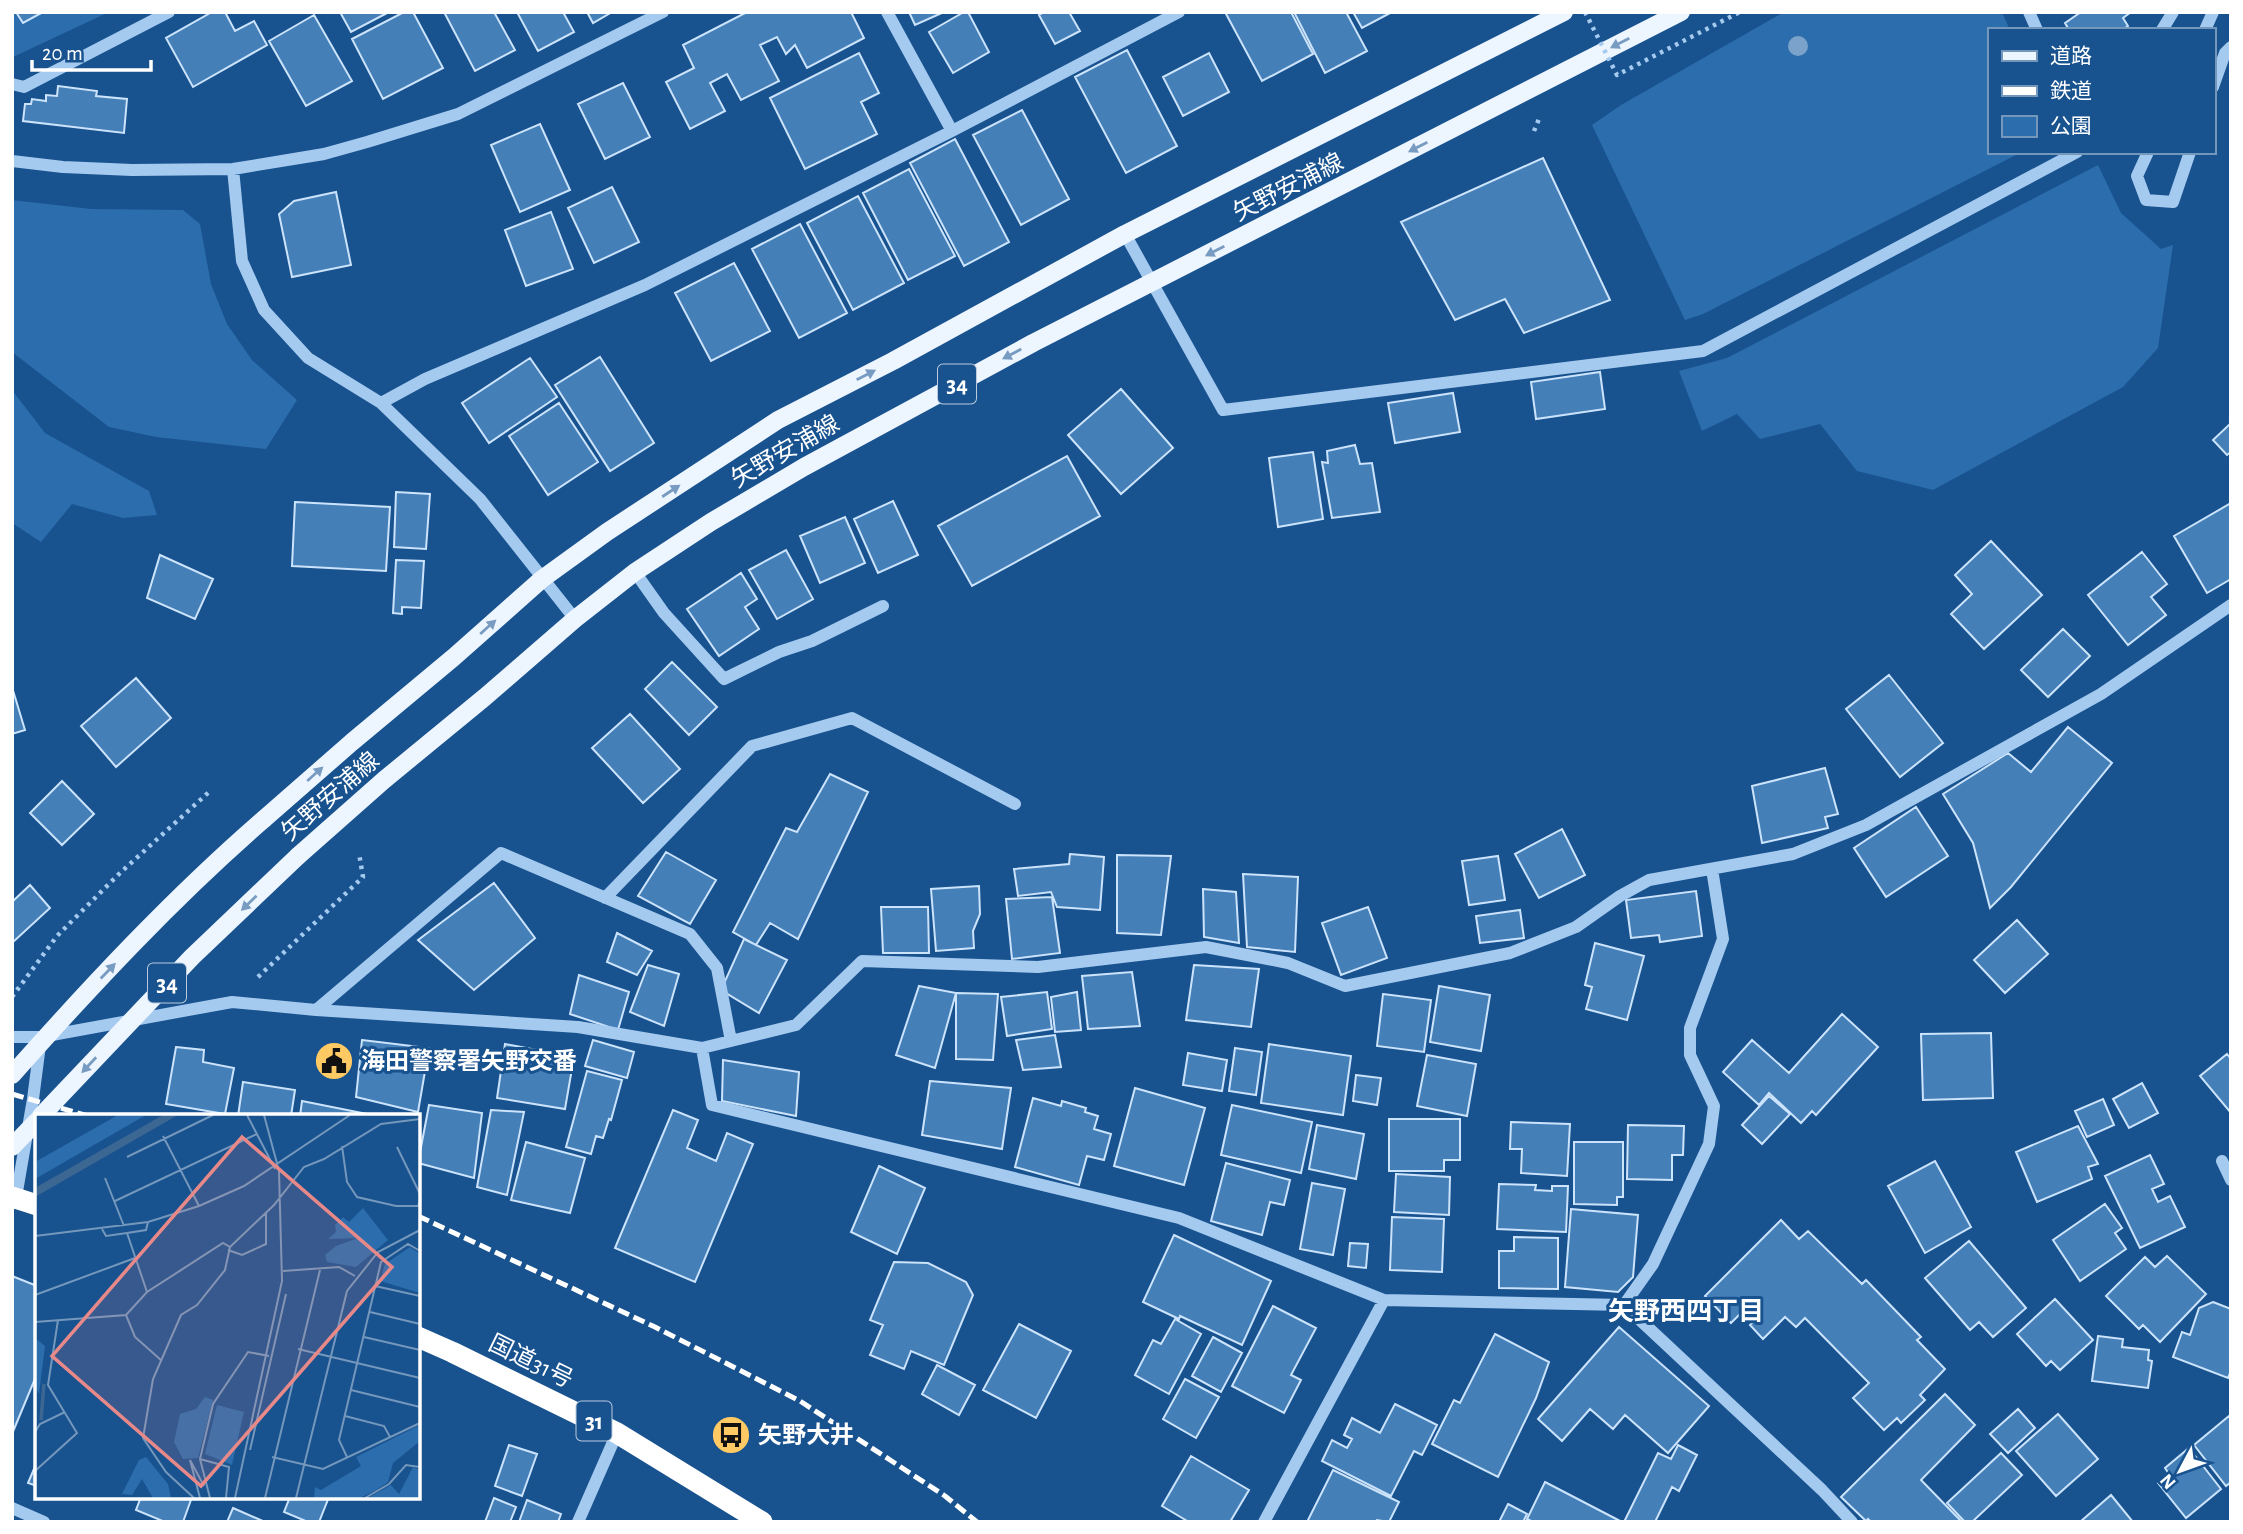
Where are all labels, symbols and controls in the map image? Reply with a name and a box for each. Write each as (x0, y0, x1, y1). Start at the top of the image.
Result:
scale bar (32, 28, 150, 72)
legend (1988, 28, 2215, 154)
one-way arrow (1610, 38, 1630, 49)
text: 20 m (42, 43, 83, 64)
text: 道路 (2050, 45, 2092, 67)
text: 鉄道 (2050, 80, 2092, 102)
text: 公園 (2050, 116, 2092, 137)
one-way arrow (1408, 142, 1428, 153)
street label: 矢野安浦線 (1229, 148, 1347, 226)
one-way arrow (1205, 246, 1225, 257)
one-way arrow (1003, 348, 1022, 360)
road number: 34 (938, 364, 976, 404)
one-way arrow (856, 370, 876, 381)
street label: 矢野安浦線 (727, 410, 843, 492)
one-way arrow (661, 485, 680, 498)
one-way arrow (480, 619, 497, 635)
street label: 矢野安浦線 (276, 747, 384, 845)
one-way arrow (306, 766, 324, 782)
one-way arrow (241, 895, 258, 911)
one-way arrow (100, 963, 116, 980)
road number: 34 (148, 964, 186, 1002)
public building icon: 海田警察署矢野交番 (313, 1040, 355, 1082)
place label: 海田警察署矢野交番 (361, 1048, 577, 1074)
one-way arrow (81, 1056, 97, 1073)
inset map (35, 1114, 420, 1499)
district label: 矢野西四丁目 (1608, 1297, 1764, 1325)
street label: 国道31号 (485, 1330, 577, 1392)
road number: 31 (576, 1402, 612, 1440)
bus stop icon: 矢野大井 (710, 1414, 752, 1456)
place label: 矢野大井 (758, 1422, 854, 1448)
north arrow (2145, 1436, 2215, 1506)
text: N (2157, 1470, 2180, 1492)

